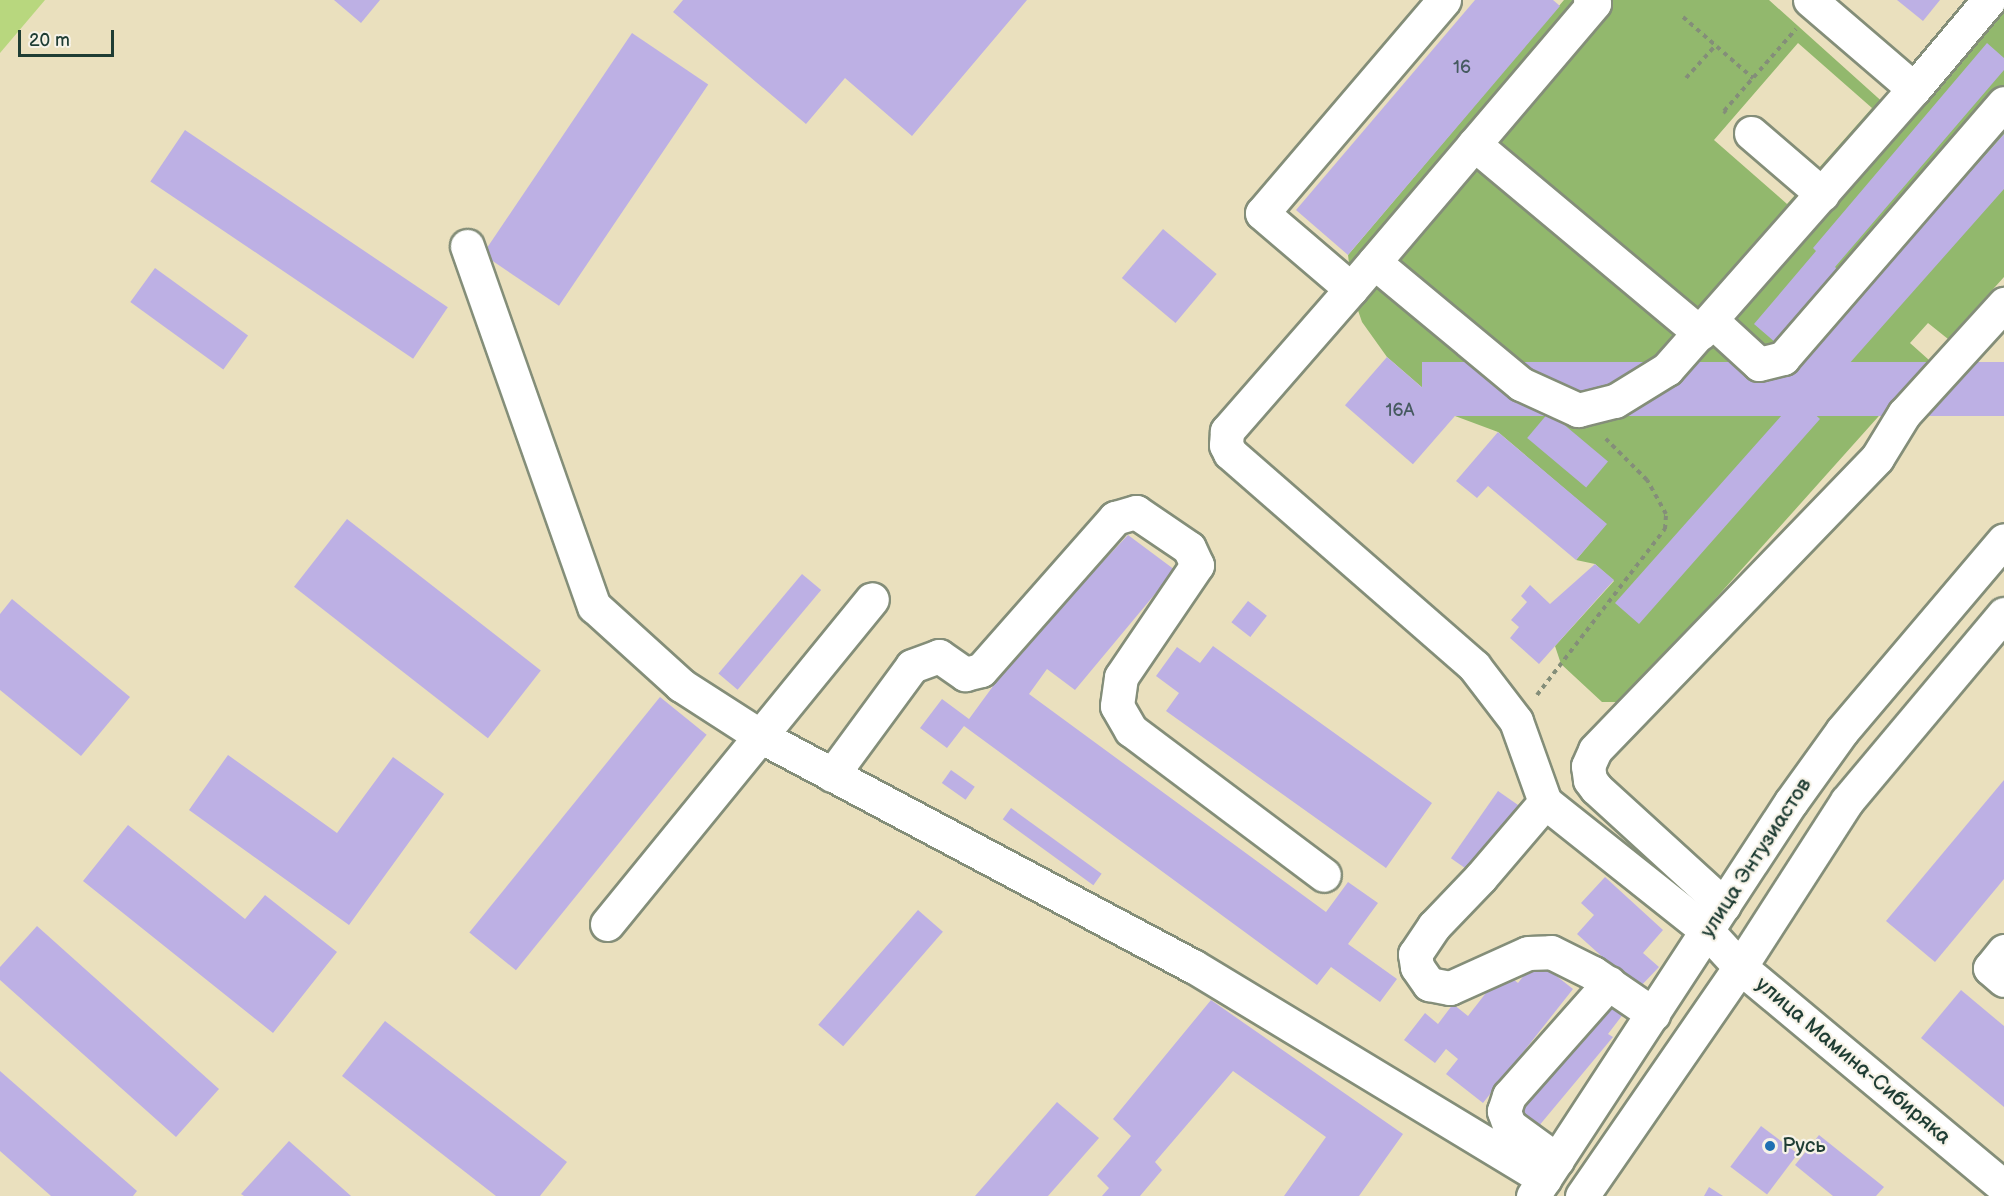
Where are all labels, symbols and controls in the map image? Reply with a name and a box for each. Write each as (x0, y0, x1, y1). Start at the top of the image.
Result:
scale bar (21, 18, 117, 56)
text: 20 m (29, 30, 70, 51)
house number: 16 (1453, 57, 1471, 79)
house number: 16А (1386, 400, 1414, 422)
street label: улица Энтузиастов (1695, 773, 1817, 943)
street label: улица Мамина-Сибиряка (1750, 972, 1956, 1150)
place label: Русь (1782, 1133, 1826, 1159)
marker: Русь (1763, 1139, 1777, 1153)

